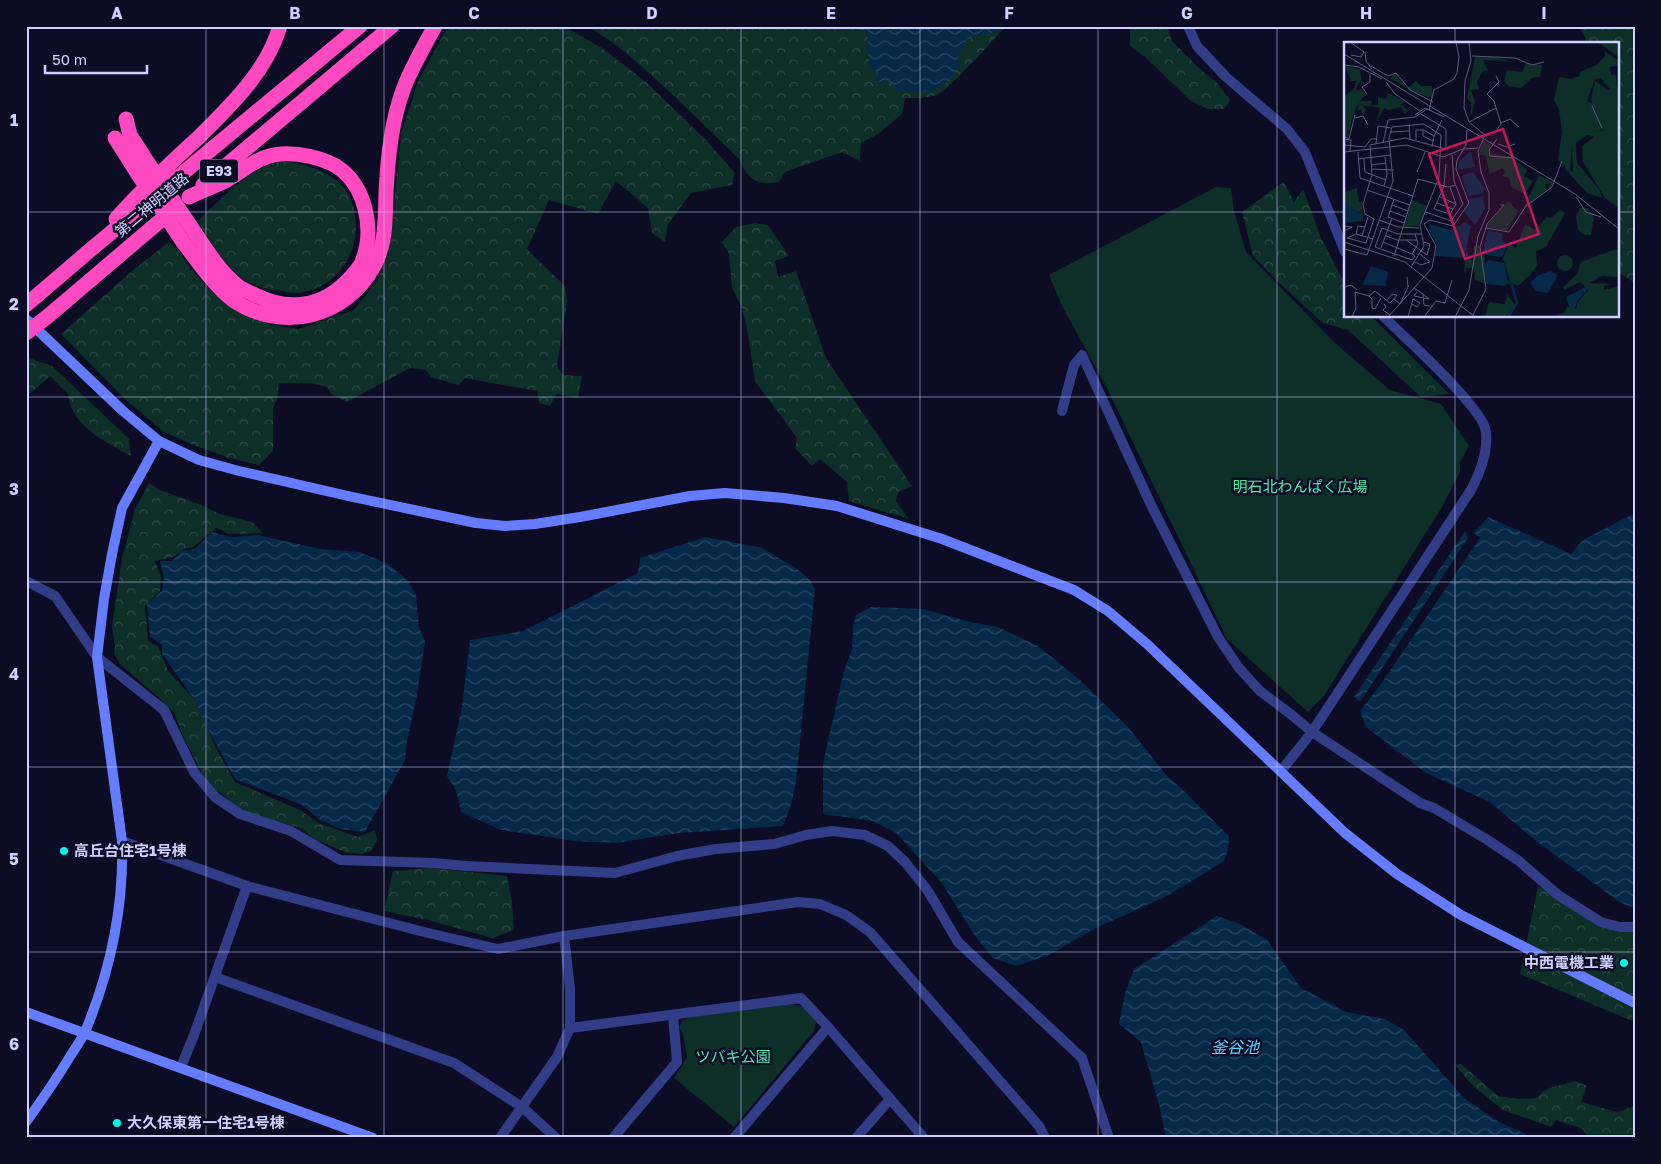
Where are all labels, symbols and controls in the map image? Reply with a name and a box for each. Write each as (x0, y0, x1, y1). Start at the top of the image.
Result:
text: A (111, 3, 123, 23)
text: B (289, 3, 301, 23)
text: C (468, 3, 480, 23)
text: D (646, 3, 658, 23)
text: E (826, 3, 836, 23)
text: F (1004, 3, 1014, 23)
text: G (1181, 3, 1193, 23)
text: H (1360, 3, 1372, 23)
text: I (1541, 3, 1547, 23)
scale bar (45, 42, 148, 74)
inset map (1344, 42, 1618, 318)
text: 50 m (52, 50, 87, 68)
text: 1 (10, 110, 18, 130)
road number: E93 (200, 160, 238, 182)
street label: 第二神明道路 (111, 168, 192, 240)
text: 2 (9, 294, 19, 314)
park label: 明石北わんぱく広場 (1232, 477, 1368, 495)
text: 3 (9, 479, 19, 499)
text: 4 (9, 664, 19, 684)
place label: 高丘台住宅1号棟 (74, 841, 187, 859)
marker: 高丘台住宅1号棟 (58, 845, 70, 857)
text: 5 (9, 849, 19, 869)
place label: 中西電機工業 (1524, 953, 1614, 971)
marker: 中西電機工業 (1618, 957, 1630, 969)
text: 6 (9, 1034, 19, 1054)
water label: 釜谷池 (1211, 1037, 1261, 1057)
park label: ツバキ公園 (695, 1047, 771, 1065)
place label: 大久保東第一住宅1号棟 (127, 1113, 285, 1131)
marker: 大久保東第一住宅1号棟 (111, 1117, 123, 1129)

